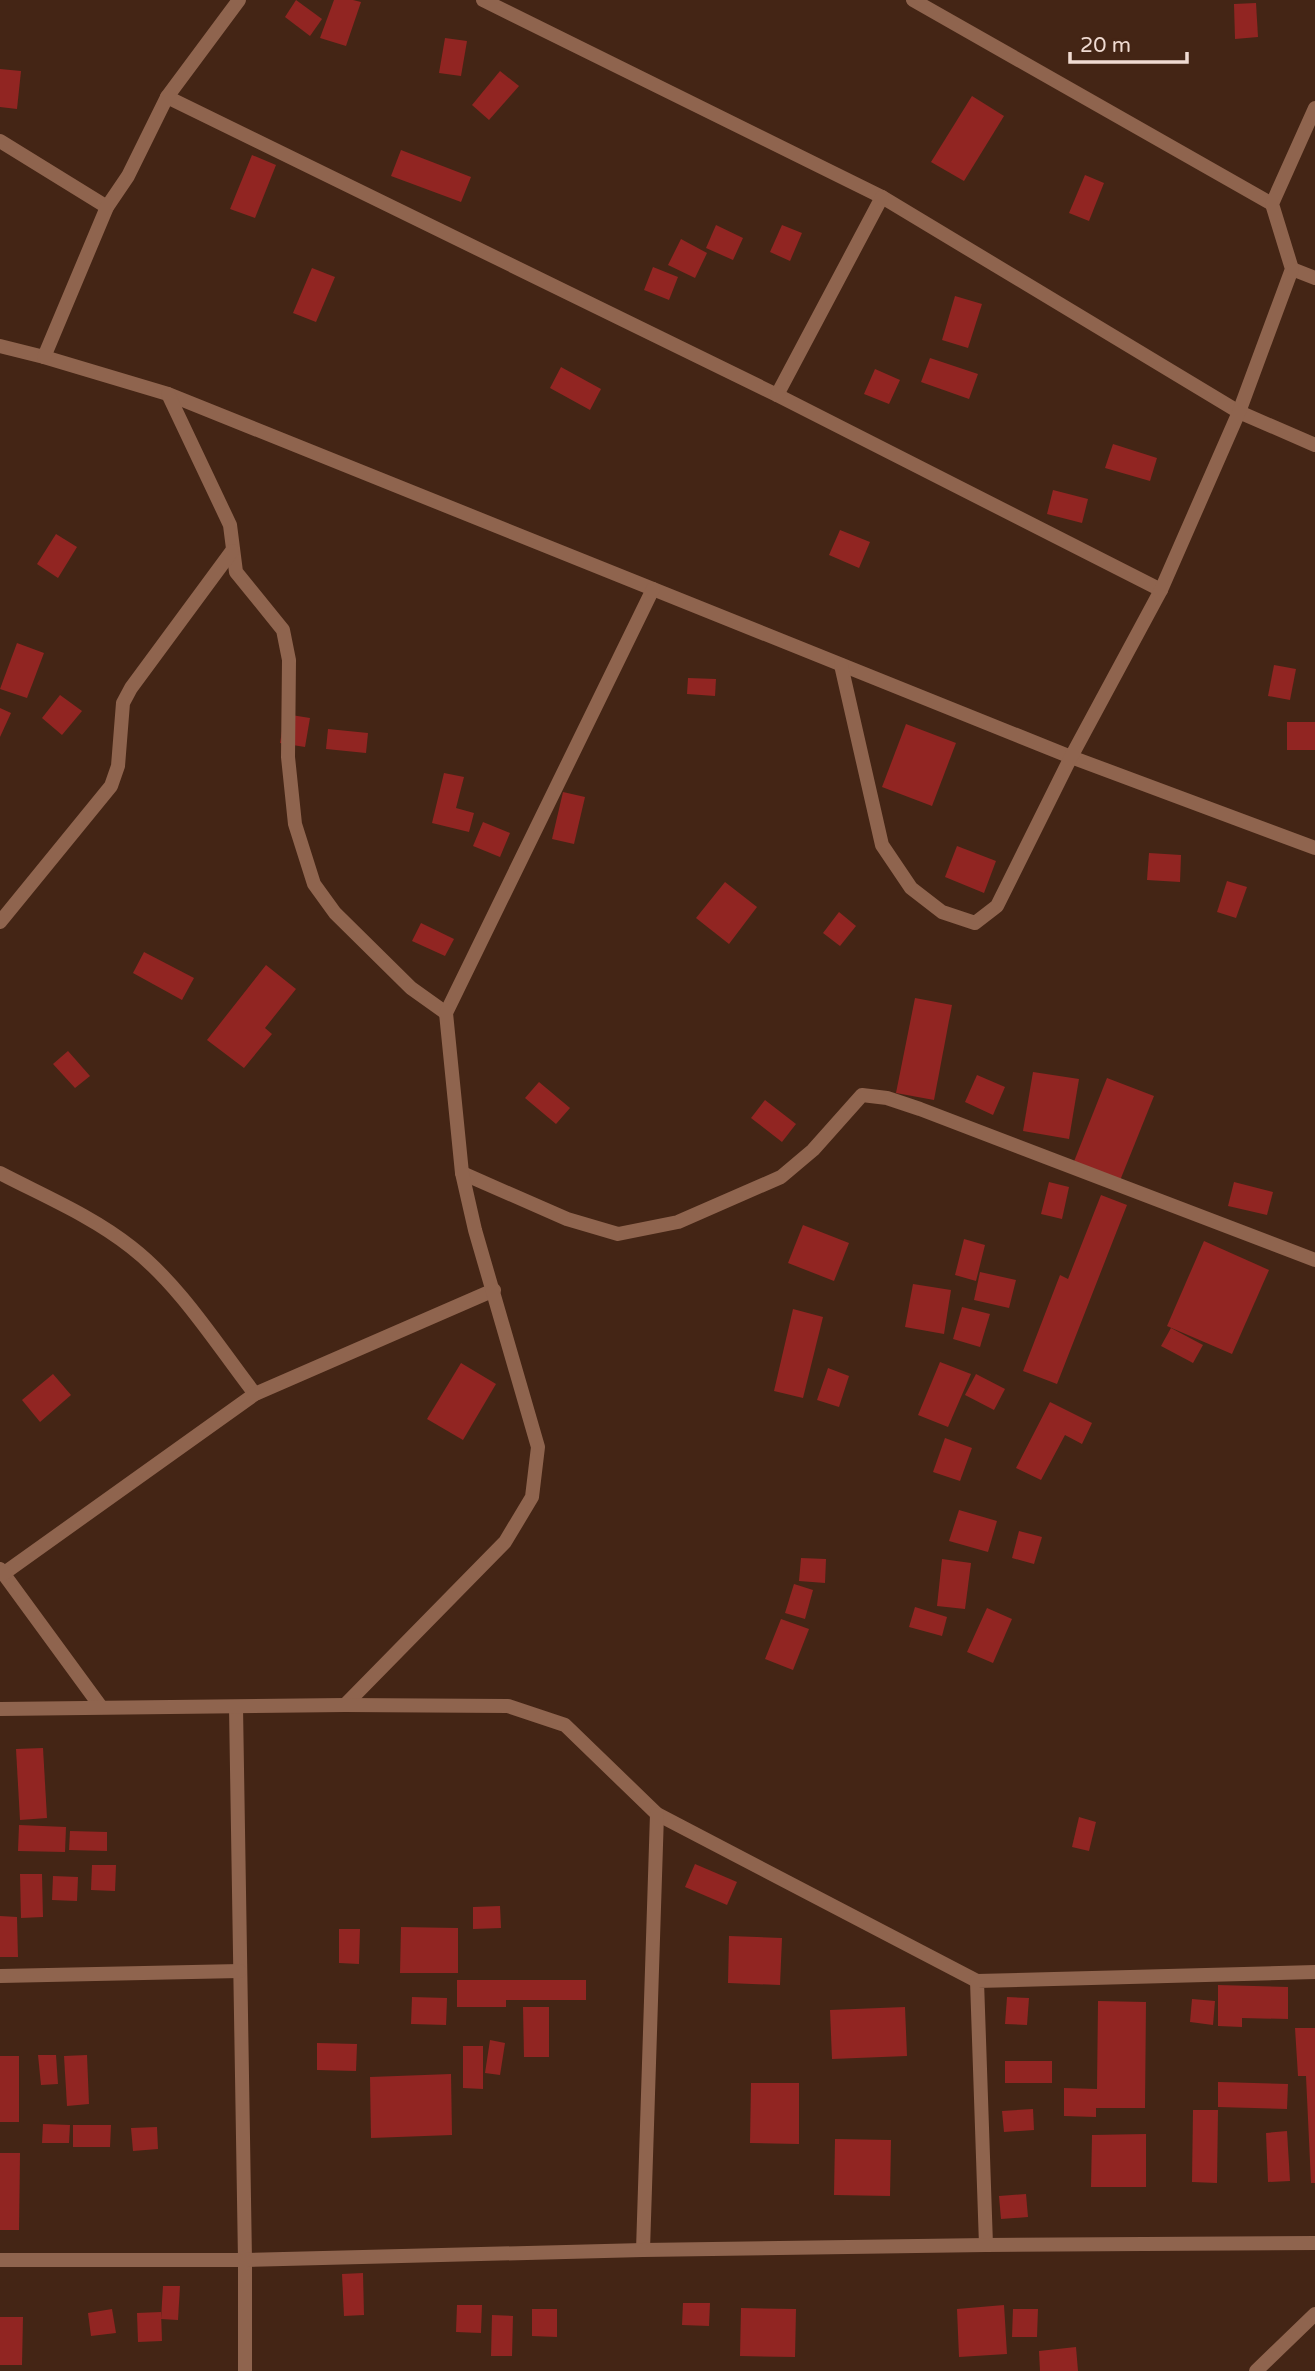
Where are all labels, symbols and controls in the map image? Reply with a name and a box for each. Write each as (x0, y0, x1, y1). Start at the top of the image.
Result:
scale bar (1070, 21, 1187, 65)
text: 20 m (1080, 33, 1131, 58)

